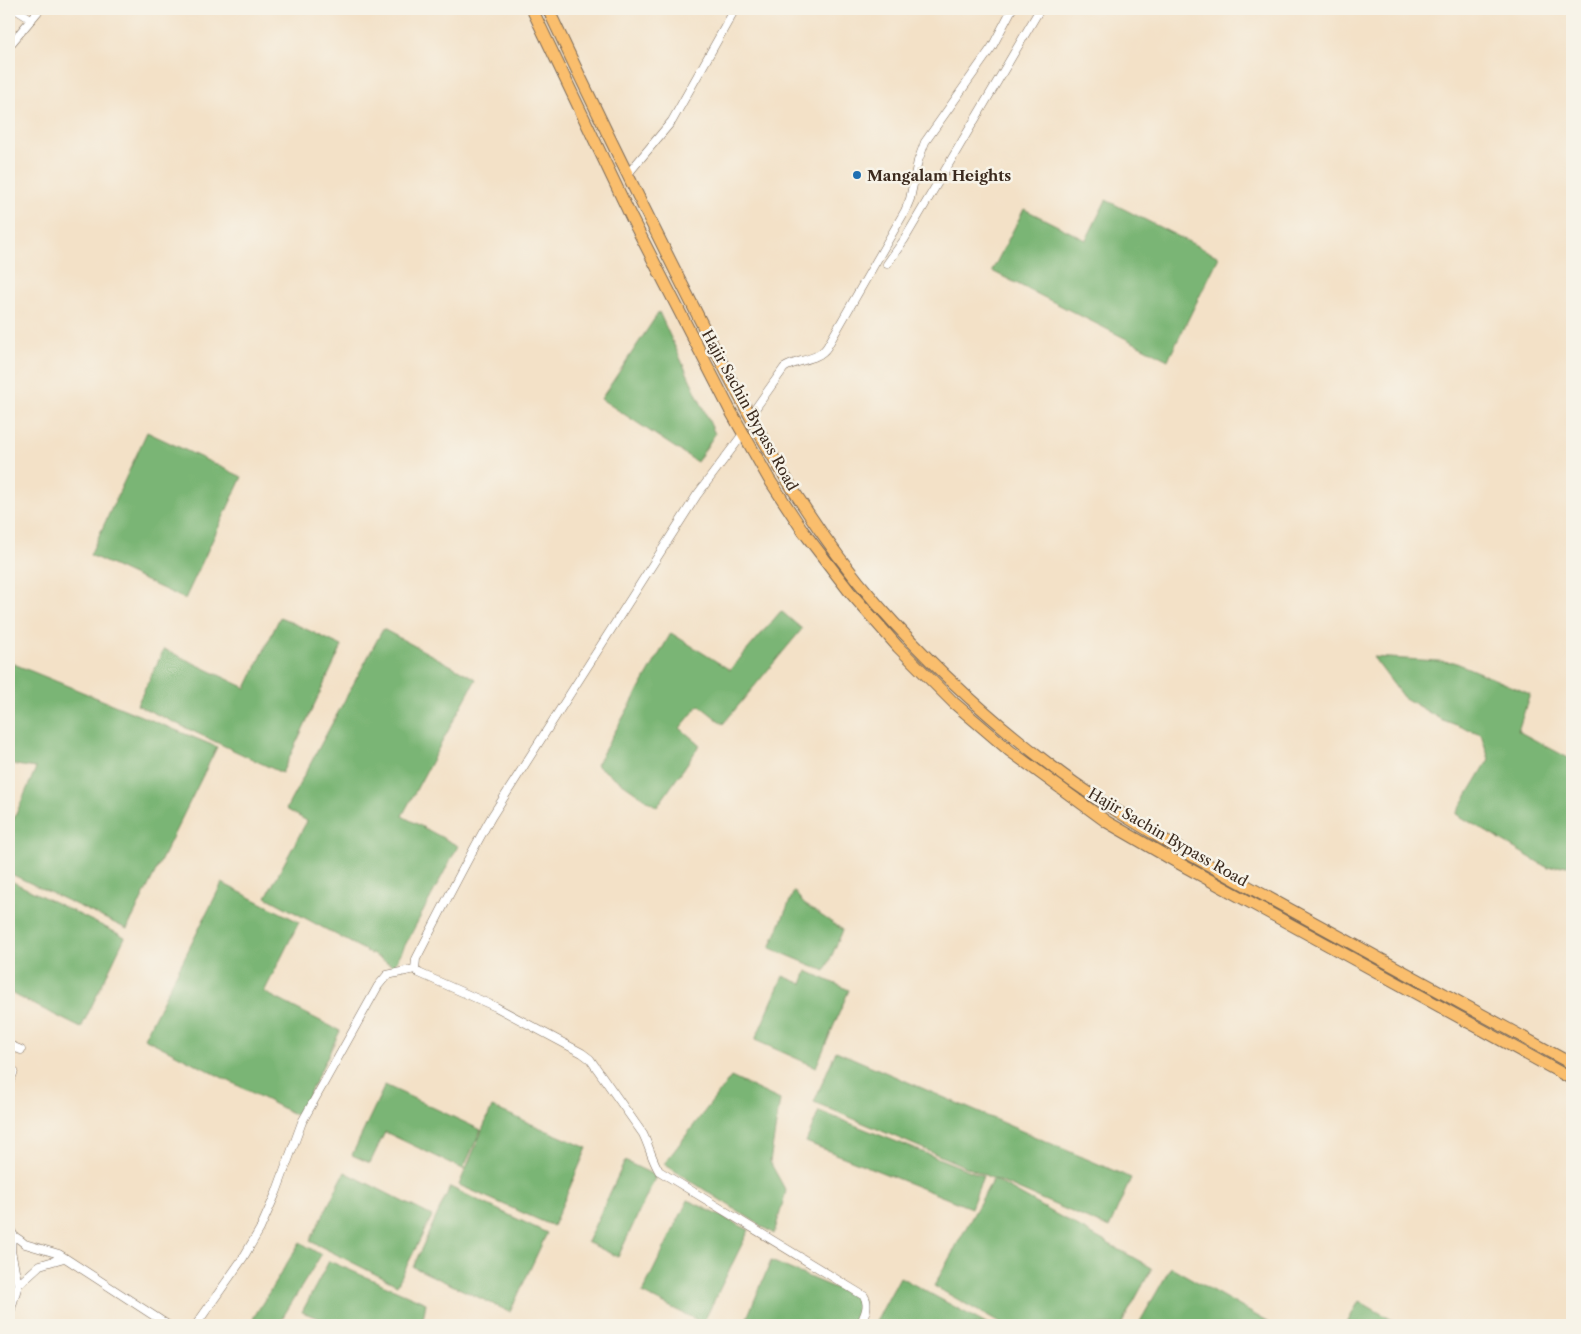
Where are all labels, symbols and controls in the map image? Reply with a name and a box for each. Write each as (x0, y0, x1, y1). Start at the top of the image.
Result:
place label: Mangalam Heights (867, 166, 1011, 185)
marker: Mangalam Heights (851, 169, 863, 181)
street label: Hajir Sachin Bypass Road (698, 326, 802, 494)
street label: Hajir Sachin Bypass Road (1085, 783, 1251, 891)

